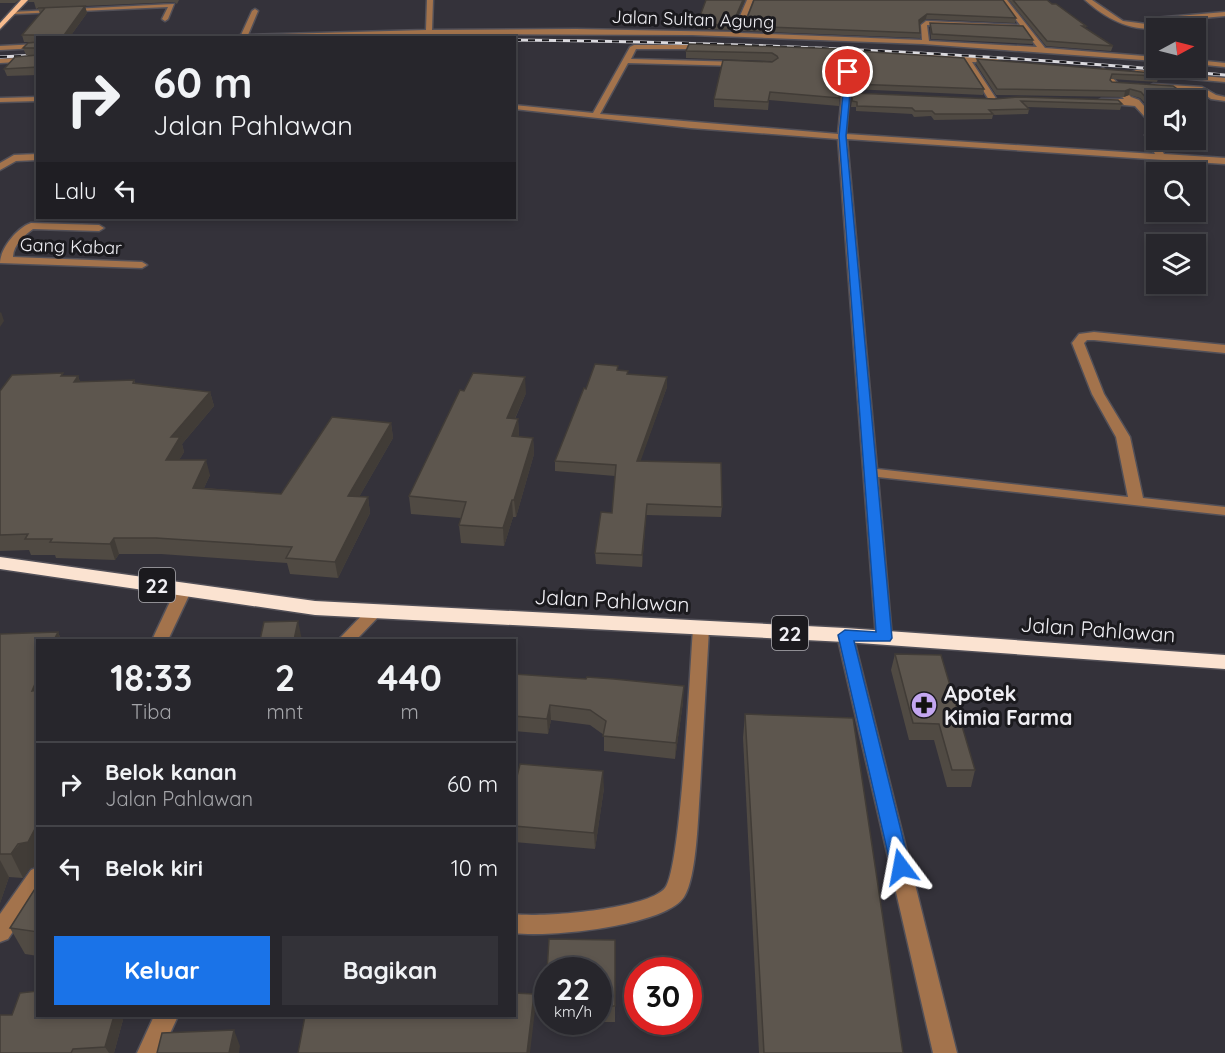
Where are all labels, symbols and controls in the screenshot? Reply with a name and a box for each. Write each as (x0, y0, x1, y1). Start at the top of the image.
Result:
street label: Jalan Sultan Agung (611, 5, 775, 33)
north arrow (1146, 18, 1206, 78)
map controls (1146, 18, 1206, 294)
pin (822, 46, 873, 97)
icon: arrive (831, 55, 864, 88)
text: 60 m (153, 56, 253, 109)
icon: right (54, 60, 132, 138)
button: sound (1146, 90, 1206, 150)
text: Jalan Pahlawan (153, 108, 353, 142)
button: search (1146, 162, 1206, 222)
icon: left (109, 174, 142, 207)
text: Lalu (54, 177, 97, 205)
street label: Gang Kabar (20, 233, 122, 259)
button: layers (1146, 234, 1206, 294)
road number: 22 (139, 568, 175, 602)
street label: Jalan Pahlawan (534, 583, 690, 617)
street label: Jalan Pahlawan (1020, 611, 1176, 647)
road number: 22 (772, 616, 808, 650)
text: 18:33 (110, 655, 192, 700)
text: 2 (275, 655, 295, 700)
text: 440 (377, 655, 442, 700)
place label: Apotek Kimia Farma (944, 680, 1072, 730)
pharmacy icon: Apotek Kimia Farma (909, 690, 939, 720)
text: Tiba (131, 699, 172, 724)
text: mnt (267, 699, 303, 724)
text: m (400, 699, 419, 724)
text: Belok kanan (105, 758, 237, 786)
icon: right (54, 768, 87, 801)
text: 60 m (447, 770, 498, 798)
text: Jalan Pahlawan (105, 786, 253, 811)
position arrow (869, 835, 933, 899)
icon: left (54, 852, 87, 885)
text: Belok kiri (105, 854, 203, 882)
text: 10 m (451, 854, 498, 882)
button: Keluar (54, 936, 270, 1005)
button: Bagikan (282, 936, 498, 1005)
speed limit sign: 30 (624, 957, 702, 1035)
text: 22 (556, 970, 590, 1008)
text: km/h (554, 1002, 592, 1021)

